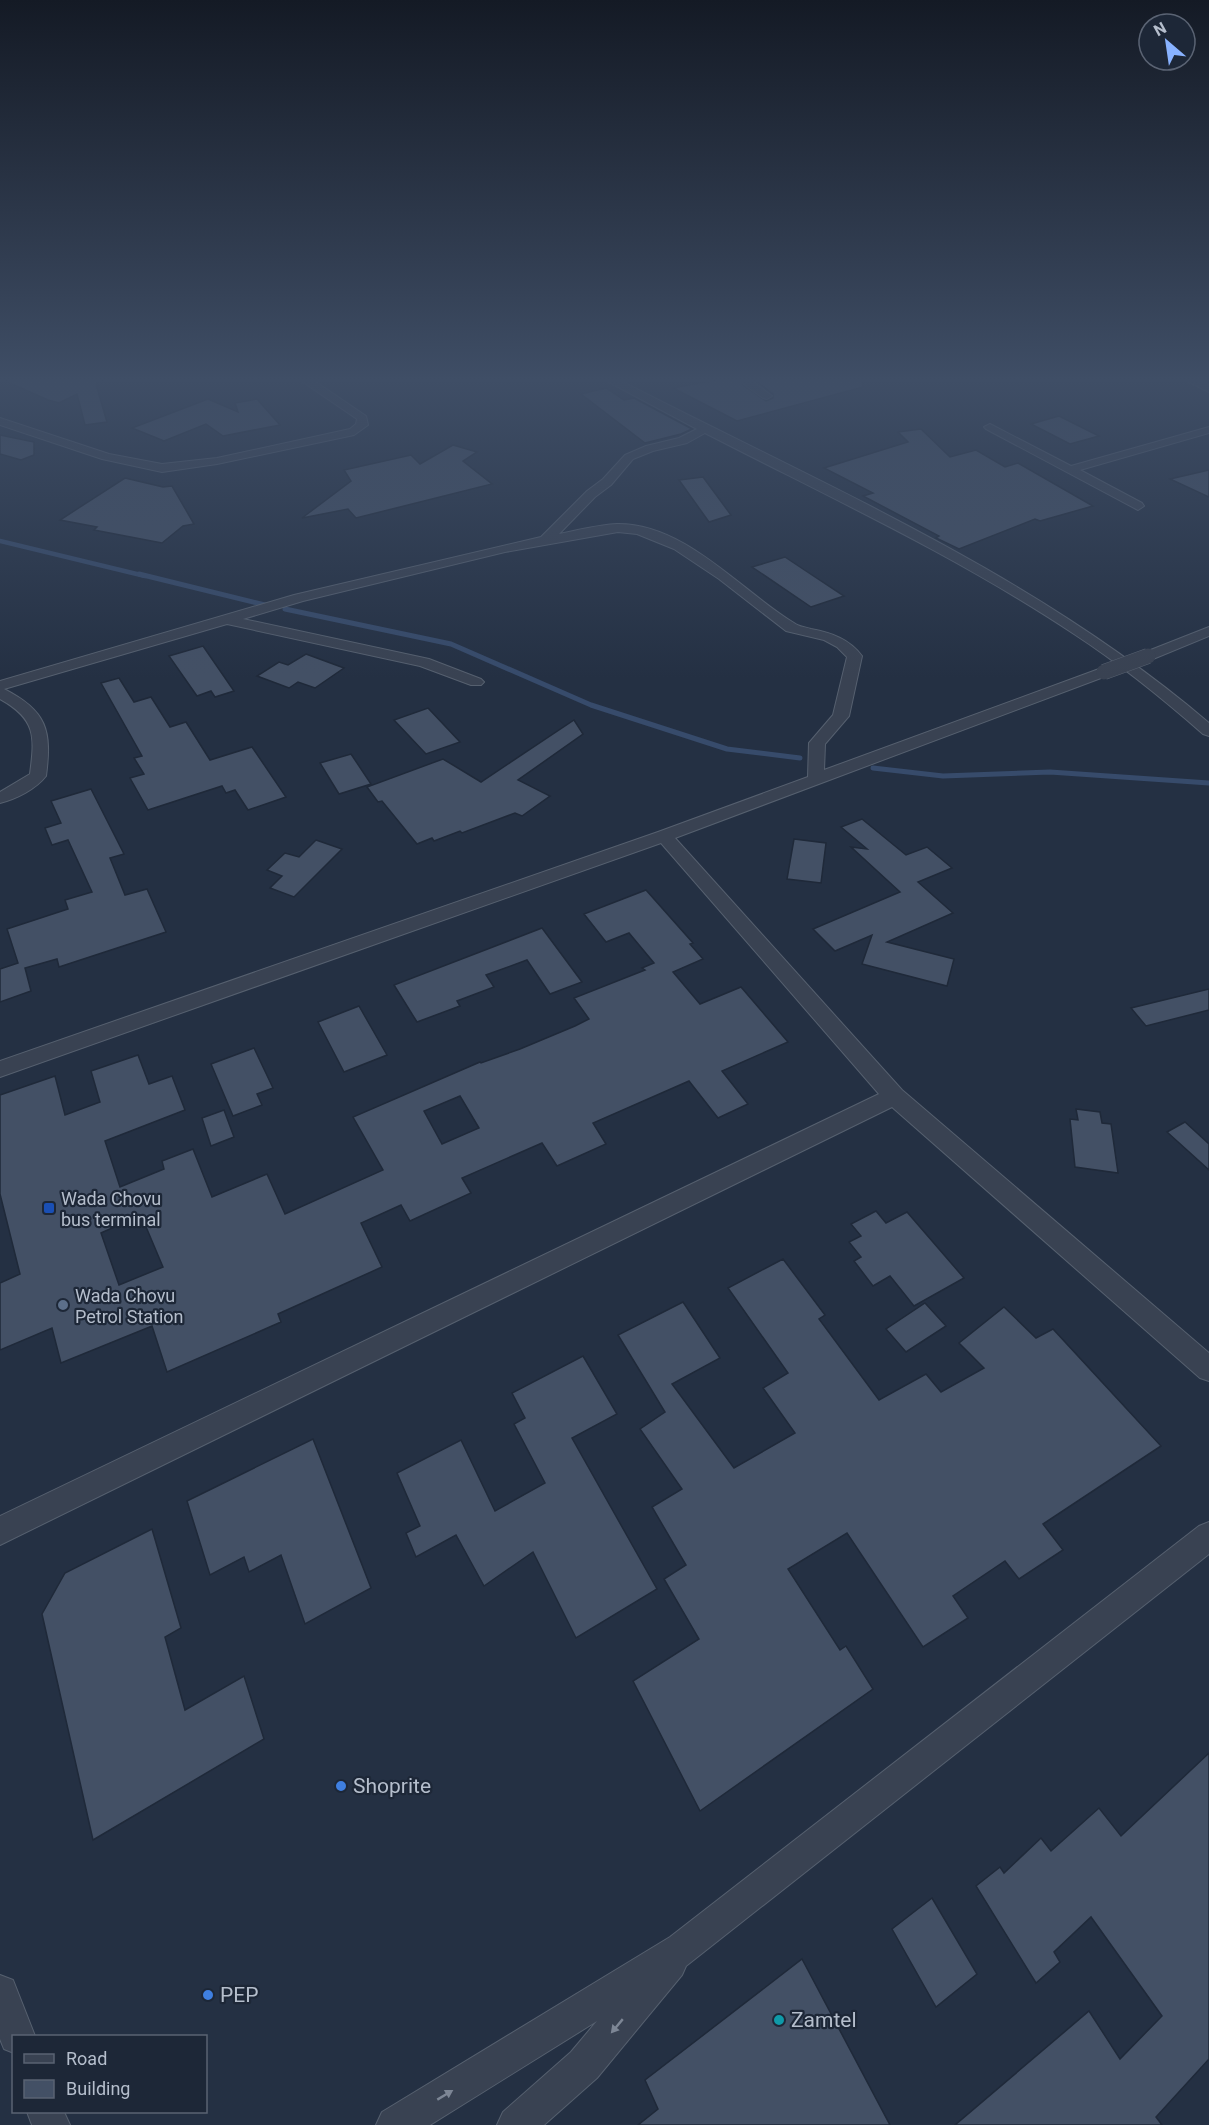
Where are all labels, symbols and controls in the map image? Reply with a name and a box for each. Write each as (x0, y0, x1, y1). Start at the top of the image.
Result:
north arrow (1137, 12, 1197, 72)
text: N (1150, 18, 1170, 40)
place label: Wada Chovu bus terminal (61, 1188, 161, 1230)
marker: Wada Chovu bus terminal (42, 1201, 56, 1215)
place label: Wada Chovu Petrol Station (75, 1285, 184, 1327)
marker: Wada Chovu Petrol Station (56, 1298, 70, 1312)
place label: Shoprite (353, 1774, 431, 1798)
marker: Shoprite (334, 1779, 348, 1793)
place label: PEP (220, 1983, 258, 2007)
marker: PEP (201, 1988, 215, 2002)
place label: Zamtel (791, 2008, 857, 2032)
marker: Zamtel (772, 2013, 786, 2027)
one-way arrow (611, 2018, 624, 2033)
legend (12, 2035, 207, 2113)
text: Road (66, 2048, 107, 2069)
text: Building (66, 2078, 130, 2099)
one-way arrow (437, 2089, 453, 2100)

